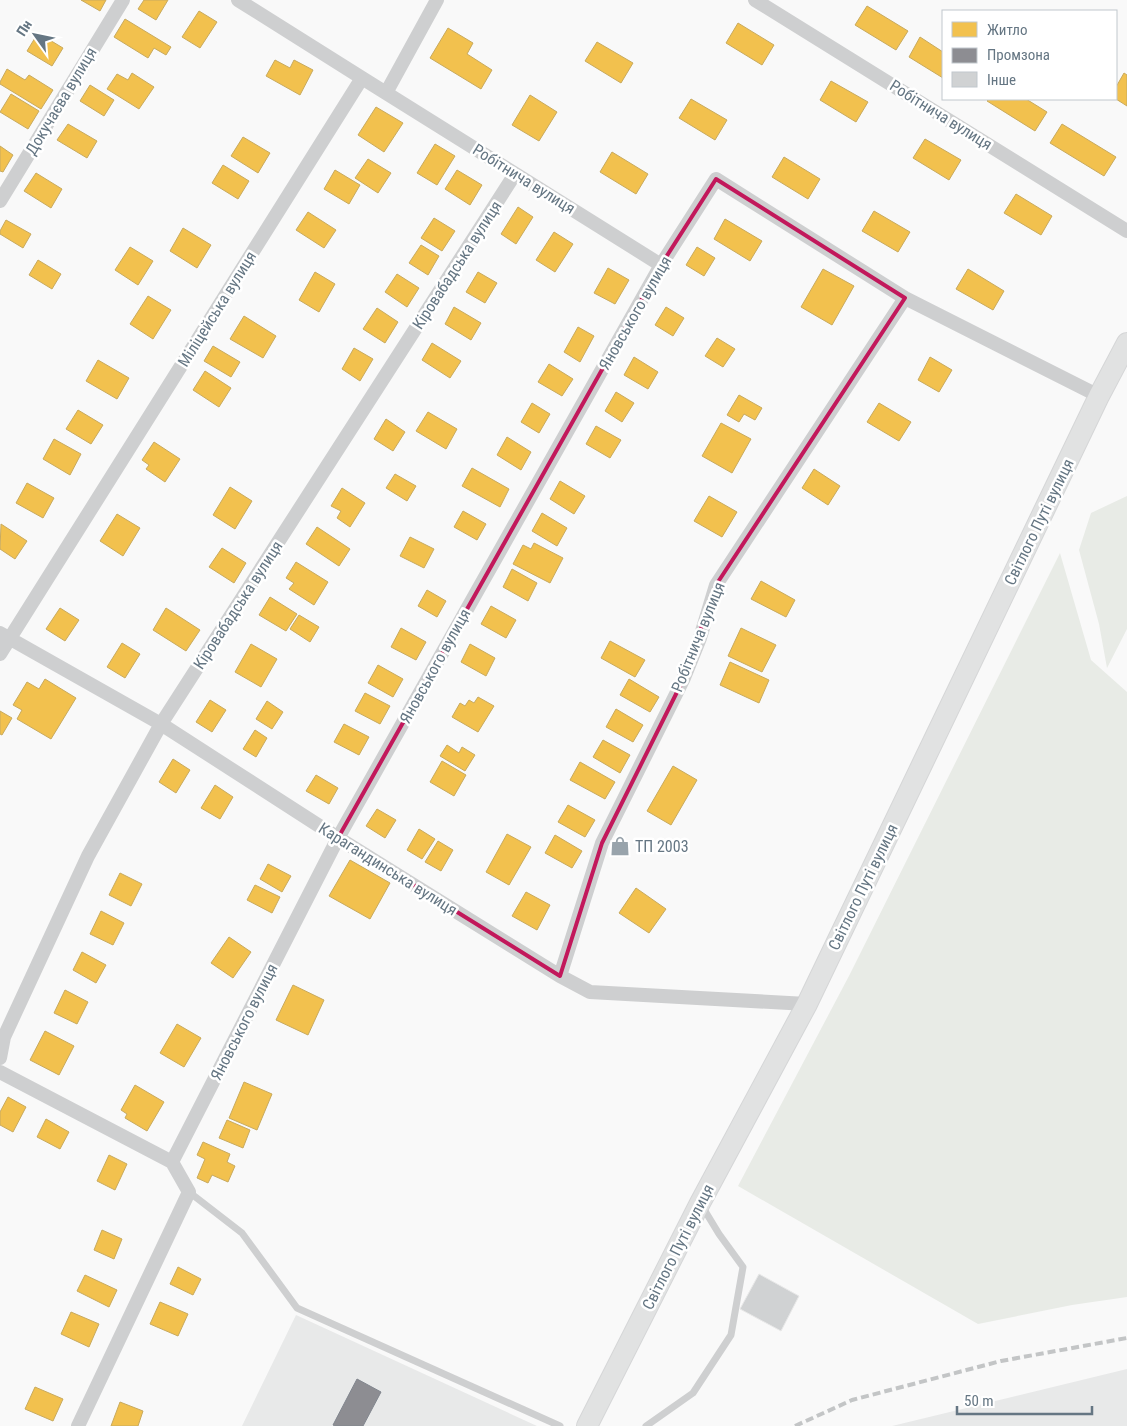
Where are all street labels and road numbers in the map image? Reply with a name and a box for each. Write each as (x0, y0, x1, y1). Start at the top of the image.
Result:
street label: Докучаєва вулиця (21, 44, 101, 158)
street label: Робітнича вулиця (886, 76, 996, 154)
street label: Робітнича вулиця (469, 140, 579, 218)
street label: Кіровабадська вулиця (408, 197, 506, 333)
street label: Міліцейська вулиця (174, 248, 260, 370)
street label: Яновського вулиця (595, 253, 675, 373)
street label: Світлого Путі вулиця (1000, 456, 1078, 588)
street label: Кіровабадська вулиця (189, 537, 287, 673)
street label: Робітнича вулиця (667, 579, 729, 695)
street label: Яновського вулиця (396, 605, 474, 727)
street label: Карагандинська вулиця (315, 819, 461, 919)
street label: Світлого Путі вулиця (824, 821, 902, 953)
street label: Яновського вулиця (206, 961, 282, 1083)
street label: Світлого Путі вулиця (638, 1181, 718, 1313)

